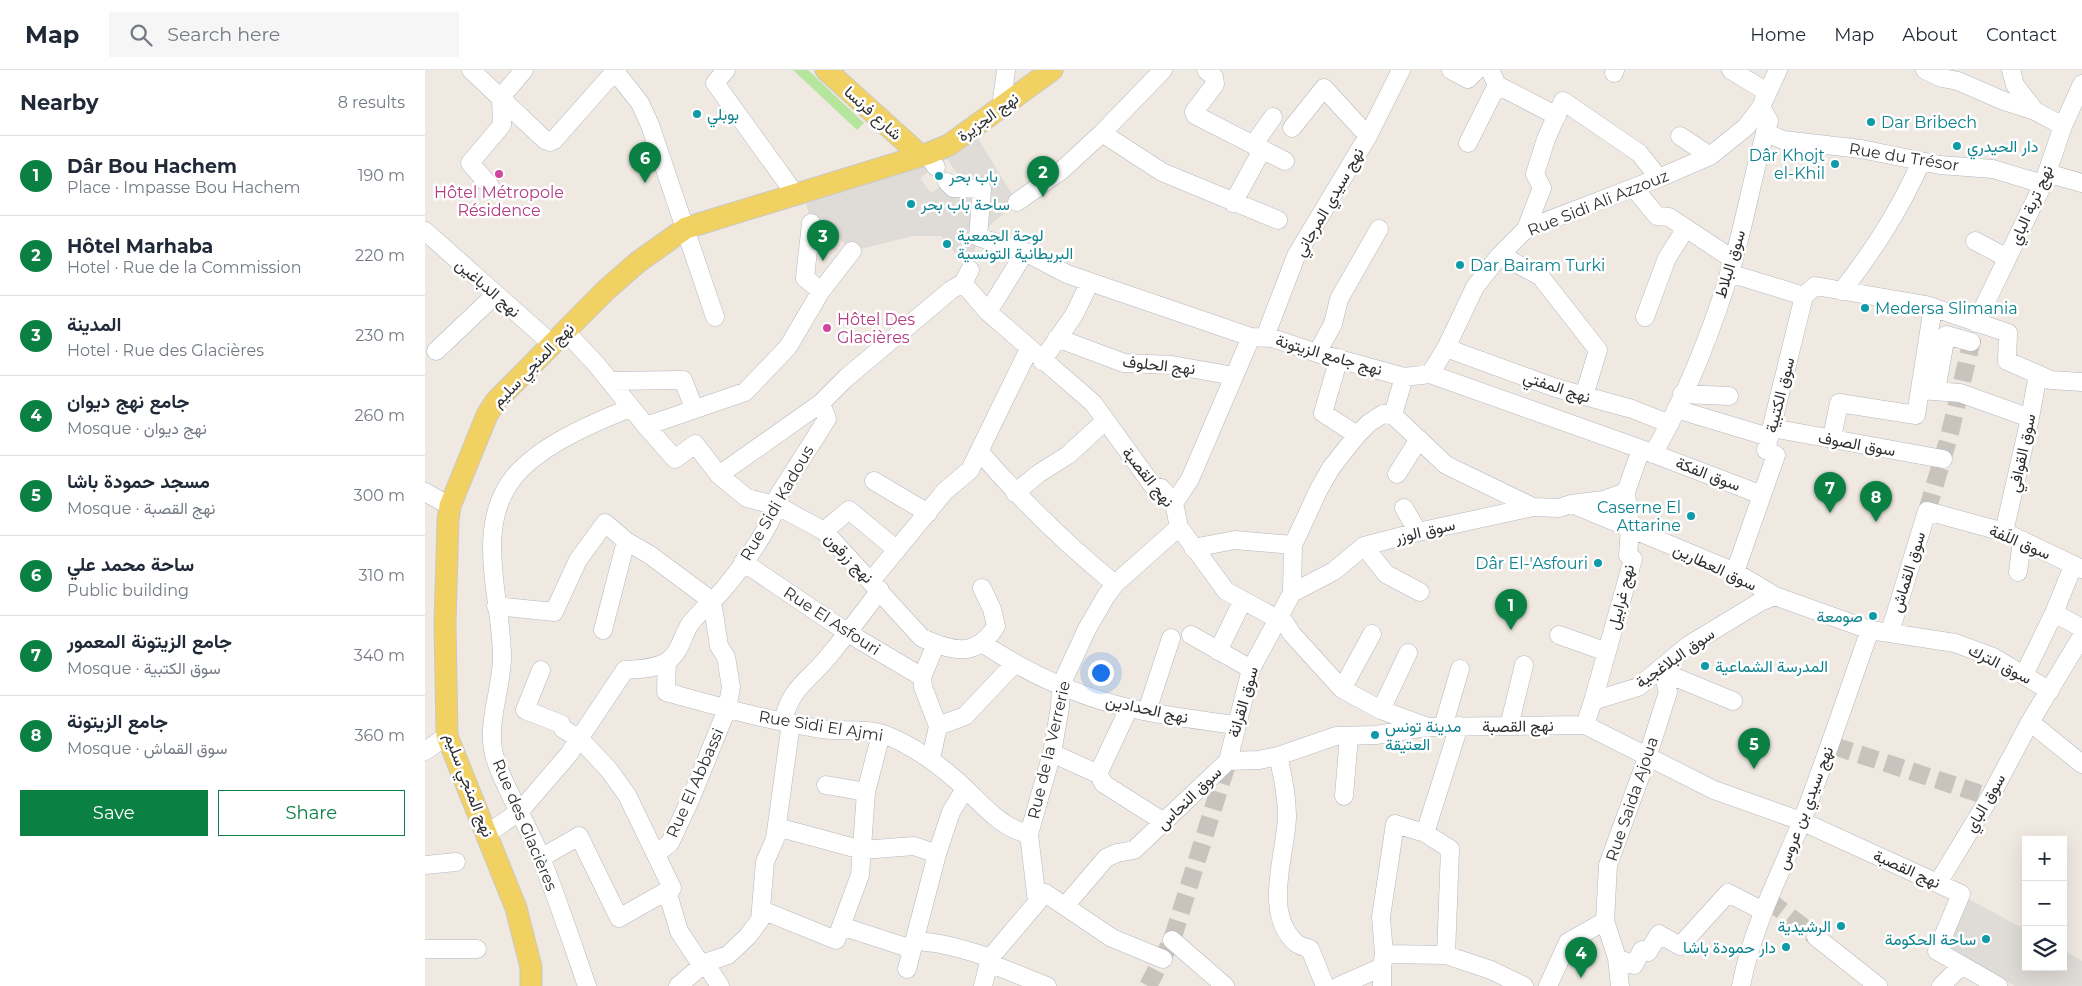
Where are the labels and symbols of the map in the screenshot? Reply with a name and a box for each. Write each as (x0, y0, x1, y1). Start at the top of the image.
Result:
street label: شارع فرنسا (839, 82, 906, 145)
street label: نهج الجزيرة (954, 88, 1024, 147)
place label: بوبلي (707, 105, 739, 128)
marker: بوبلي (691, 108, 703, 120)
place label: Dar Bribech (1881, 113, 1977, 132)
marker: Dar Bribech (1865, 116, 1877, 128)
place label: دار الحيدري (1967, 137, 2038, 160)
street label: Rue du Trésor (1848, 139, 1960, 175)
marker: دار الحيدري (1951, 140, 1963, 152)
pin: 6 (629, 142, 661, 183)
street label: نهج سيدي المرجاني (1290, 144, 1371, 262)
place label: Dâr Khojt el-Khil (1749, 146, 1825, 183)
pin: 2 (1027, 156, 1059, 197)
marker: Dâr Khojt el-Khil (1829, 158, 1841, 170)
street label: نهج تربة الباي (2005, 162, 2061, 249)
street label: Rue Sidi Ali Azzouz (1525, 166, 1671, 240)
place label: باب بحر (948, 167, 998, 187)
marker: Hôtel Métropole Résidence (493, 168, 505, 180)
marker: باب بحر (933, 170, 945, 182)
place label: Hôtel Métropole Résidence (434, 183, 564, 220)
place label: ساحة باب بحر (920, 195, 1010, 215)
marker: ساحة باب بحر (905, 198, 917, 210)
pin: 3 (807, 220, 839, 261)
place label: لوحة الجمعية البريطانية التونسية (957, 226, 1073, 264)
street label: سوق البلاط (1711, 228, 1750, 301)
marker: لوحة الجمعية البريطانية التونسية (941, 238, 953, 250)
street label: نهج الدباغين (450, 255, 524, 323)
place label: Dar Bairam Turki (1470, 256, 1605, 275)
marker: Dar Bairam Turki (1454, 259, 1466, 271)
place label: Medersa Slimania (1875, 299, 2018, 318)
marker: Medersa Slimania (1859, 302, 1871, 314)
place label: Hôtel Des Glacières (837, 310, 915, 347)
street label: نهج المنجي سليم (488, 319, 581, 414)
marker: Hôtel Des Glacières (821, 322, 833, 334)
street label: نهج جامع الزيتونة (1273, 331, 1385, 381)
street label: نهج الحلوف (1121, 352, 1196, 380)
street label: سوق الكتبية (1761, 355, 1799, 435)
street label: نهج المفتي (1520, 367, 1593, 411)
street label: سوق القوافي (2004, 412, 2044, 495)
street label: سوق الصوف (1817, 428, 1897, 461)
street label: Rue Sidi Kadous (736, 442, 818, 564)
street label: نهج القصبة (1117, 443, 1178, 512)
street label: سوق الفكة (1673, 453, 1743, 496)
pin: 7 (1814, 472, 1846, 513)
pin: 8 (1860, 481, 1892, 522)
place label: Caserne El Attarine (1597, 498, 1681, 535)
marker: Caserne El Attarine (1685, 510, 1697, 522)
street label: سوق الوزر (1392, 515, 1457, 548)
street label: سوق اللَفة (1986, 521, 2053, 564)
street label: نهج زرقون (819, 529, 878, 589)
street label: سوق القماش (1887, 529, 1930, 615)
street label: سوق العطارين (1670, 539, 1760, 596)
place label: Dâr El-'Asfouri (1475, 554, 1588, 573)
marker: Dâr El-'Asfouri (1592, 557, 1604, 569)
street label: نهج غرابيل (1604, 562, 1640, 632)
street label: Rue El Asfouri (780, 583, 884, 659)
pin: 1 (1495, 589, 1527, 630)
place label: صومعة (1817, 607, 1863, 627)
marker: صومعة (1867, 610, 1879, 622)
street label: سوق البلاغجية (1632, 624, 1719, 693)
street label: سوق الترك (1965, 640, 2035, 689)
place label: المدرسة الشماعية (1715, 657, 1828, 677)
your location (1088, 660, 1114, 686)
marker: المدرسة الشماعية (1699, 660, 1711, 672)
street label: سوق القرانة (1224, 664, 1263, 740)
street label: Rue de la Verrerie (1024, 679, 1074, 821)
street label: نهج الحدادين (1104, 691, 1190, 729)
street label: Rue Sidi El Ajmi (757, 707, 885, 745)
street label: نهج القصبة (1482, 716, 1554, 738)
place label: مدينة تونس العتيقة (1385, 717, 1461, 754)
street label: Rue El Abbassi (662, 725, 728, 841)
pin: 5 (1738, 728, 1770, 769)
marker: مدينة تونس العتيقة (1369, 729, 1381, 741)
street label: نهج المنجي سليم (437, 730, 498, 841)
street label: Rue Saida Ajoua (1602, 734, 1662, 864)
street label: نهج سيدي بن عروس (1773, 743, 1841, 874)
street label: Rue des Glacières (489, 756, 561, 894)
street label: سوق النحاس (1153, 762, 1226, 834)
street label: سوق الباي (1961, 770, 2013, 838)
street label: نهج القصبة (1870, 846, 1944, 894)
place label: الرشيدية (1778, 917, 1831, 937)
marker: الرشيدية (1835, 920, 1847, 932)
place label: ساحة الحكومة (1885, 930, 1976, 950)
marker: ساحة الحكومة (1980, 933, 1992, 945)
pin: 4 (1565, 937, 1597, 978)
place label: دار حمودة باشا (1683, 938, 1776, 958)
marker: دار حمودة باشا (1780, 941, 1792, 953)

